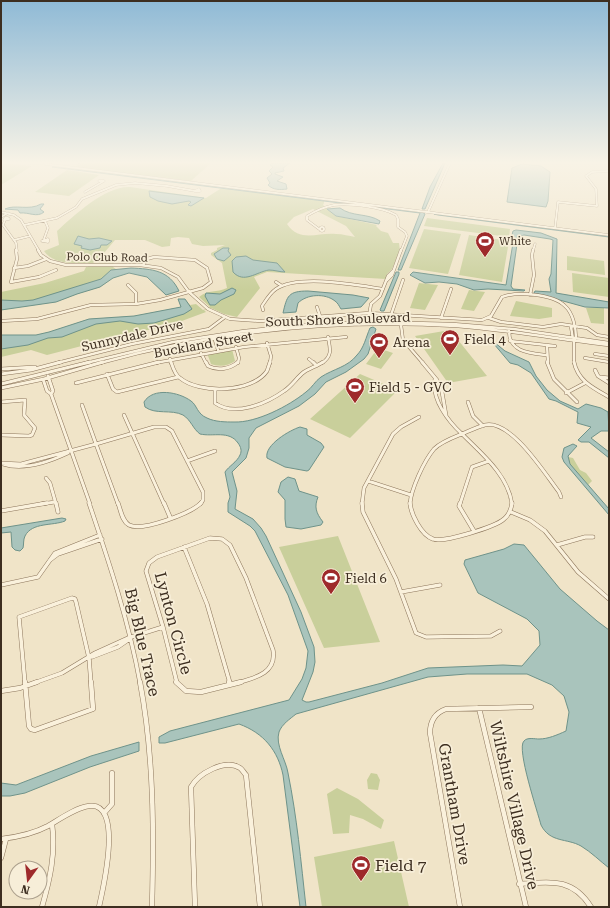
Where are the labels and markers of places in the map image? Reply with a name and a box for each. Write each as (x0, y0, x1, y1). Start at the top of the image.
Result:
sports icon: White (474, 230, 496, 258)
place label: White (499, 235, 531, 248)
sports icon: Field 4 (439, 328, 461, 356)
sports icon: Arena (368, 331, 390, 359)
place label: Field 4 (464, 332, 507, 347)
place label: Arena (393, 335, 430, 350)
sports icon: Field 5 - GVC (344, 376, 366, 404)
place label: Field 5 - GVC (369, 380, 451, 395)
sports icon: Field 6 (320, 567, 342, 595)
place label: Field 6 (345, 571, 387, 586)
sports icon: Field 7 (350, 854, 372, 882)
place label: Field 7 (375, 856, 427, 875)

